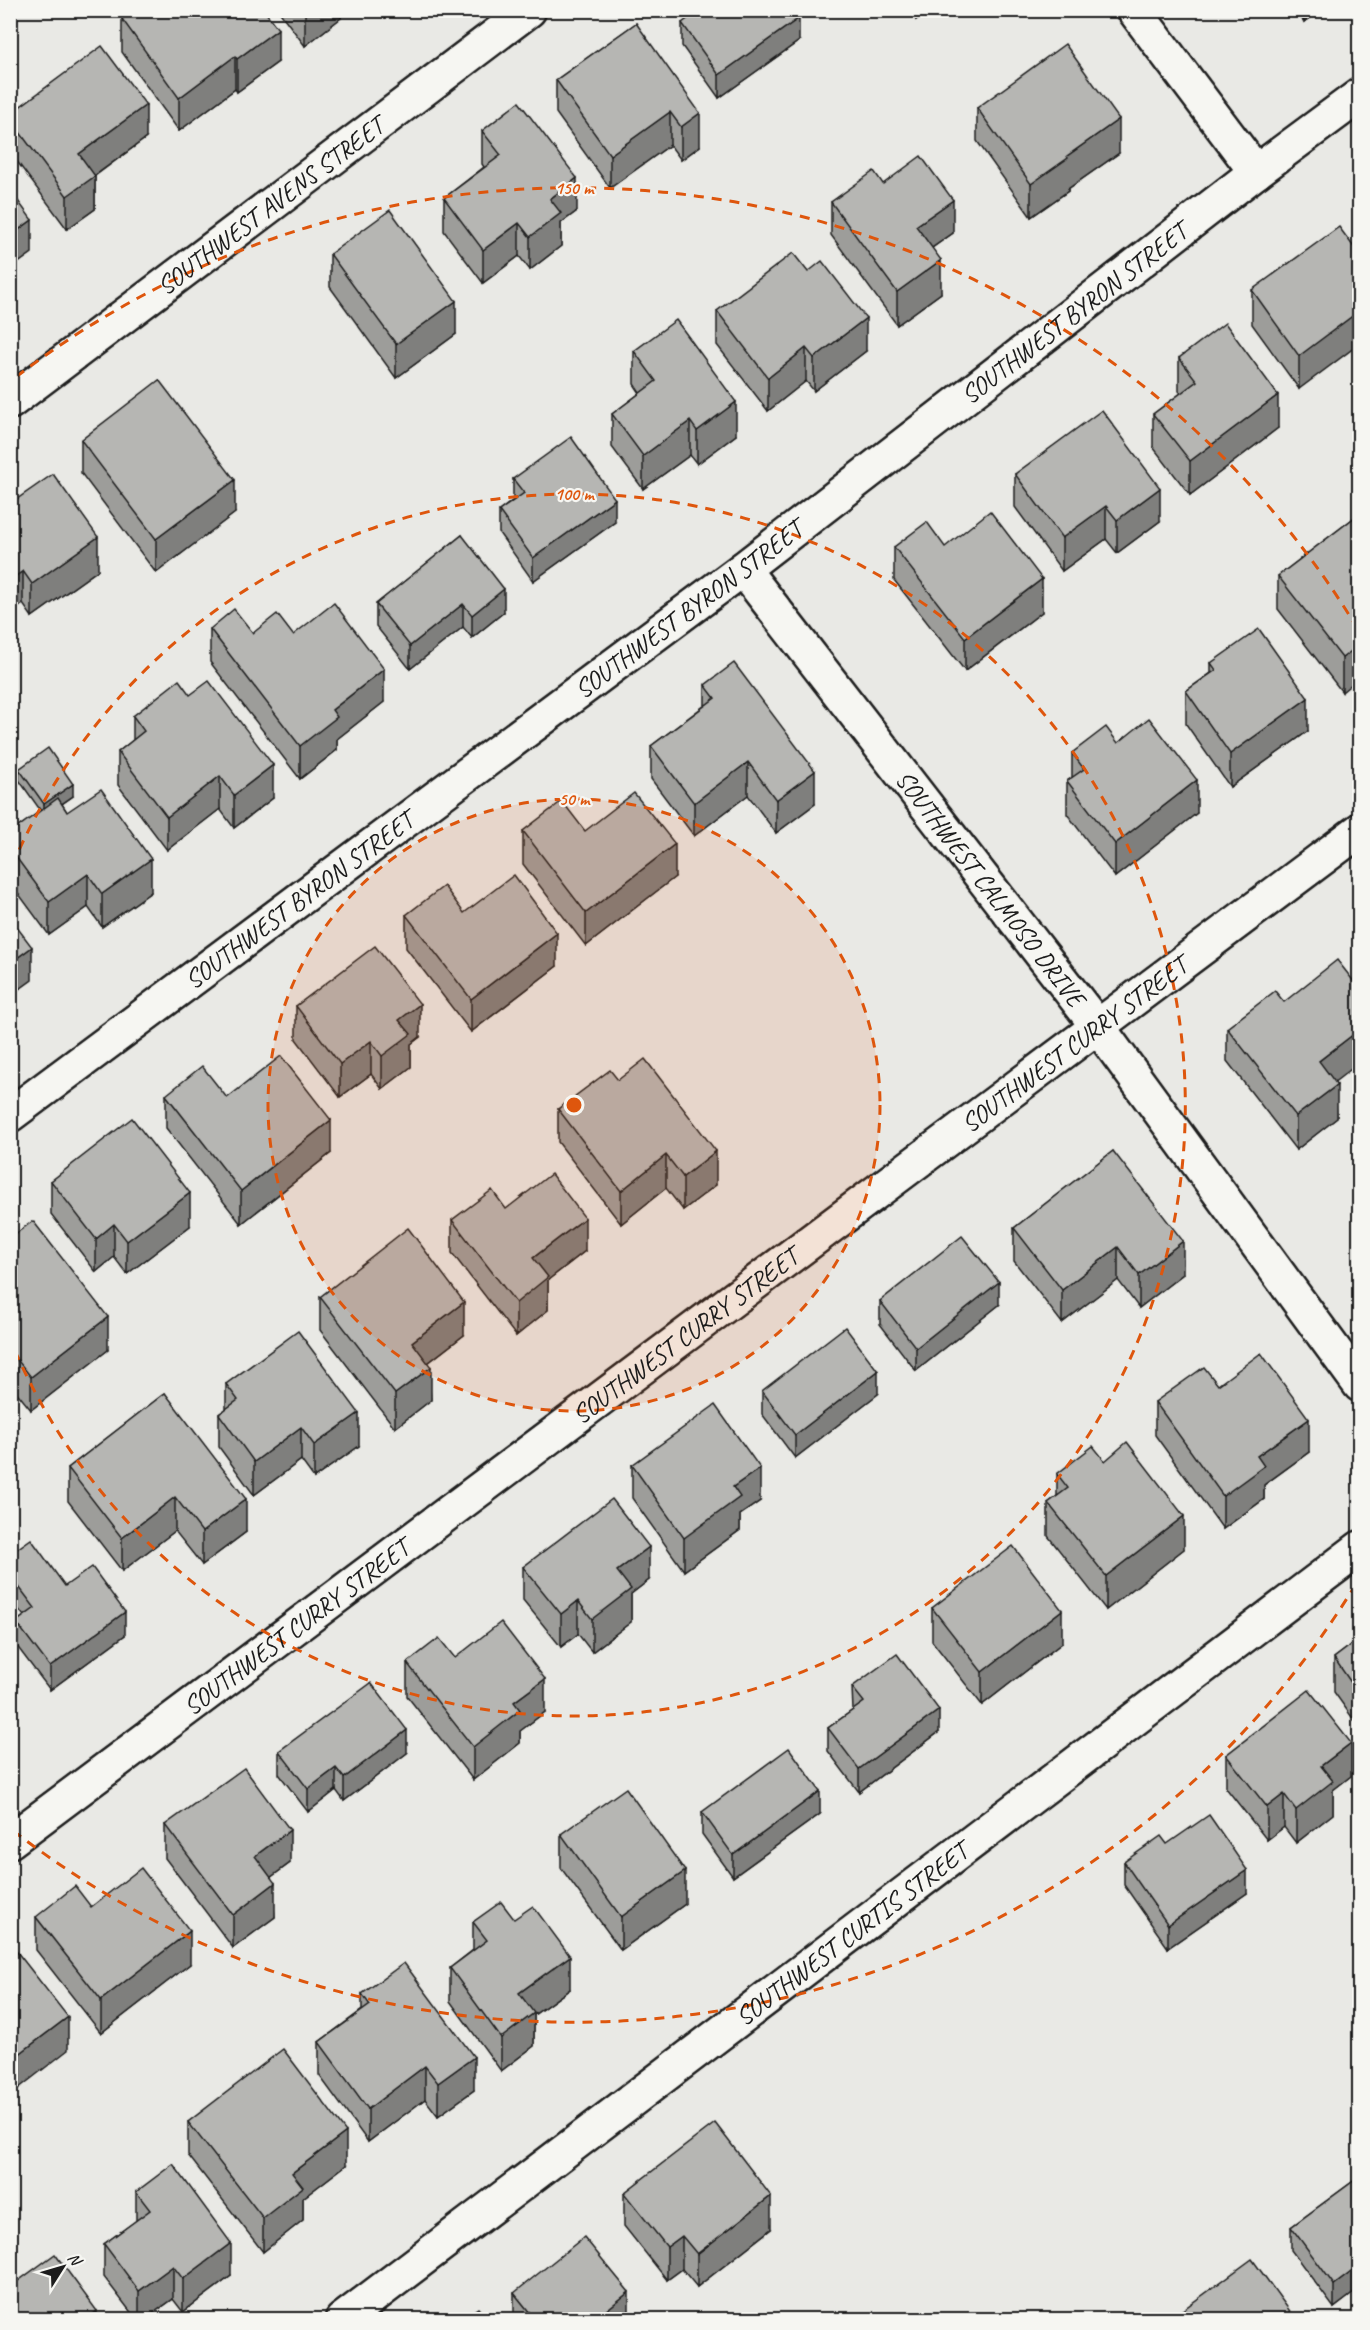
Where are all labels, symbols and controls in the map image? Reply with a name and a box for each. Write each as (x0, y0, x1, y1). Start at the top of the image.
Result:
street label: SOUTHWEST AVENS STREET (150, 106, 395, 302)
text: 150 m (555, 177, 595, 199)
street label: SOUTHWEST BYRON STREET (954, 212, 1198, 411)
text: 100 m (555, 483, 595, 505)
street label: SOUTHWEST BYRON STREET (568, 509, 814, 706)
street label: SOUTHWEST CALMOSO DRIVE (888, 764, 1094, 1016)
text: 50 m (559, 788, 591, 810)
street label: SOUTHWEST BYRON STREET (178, 801, 425, 996)
street label: SOUTHWEST CURRY STREET (955, 946, 1198, 1140)
centre of rings (564, 1095, 584, 1115)
street label: SOUTHWEST CURRY STREET (566, 1237, 809, 1431)
street label: SOUTHWEST CURRY STREET (177, 1528, 420, 1723)
street label: SOUTHWEST CURTIS STREET (729, 1832, 979, 2033)
north arrow (33, 2237, 93, 2297)
text: N (63, 2249, 87, 2271)

